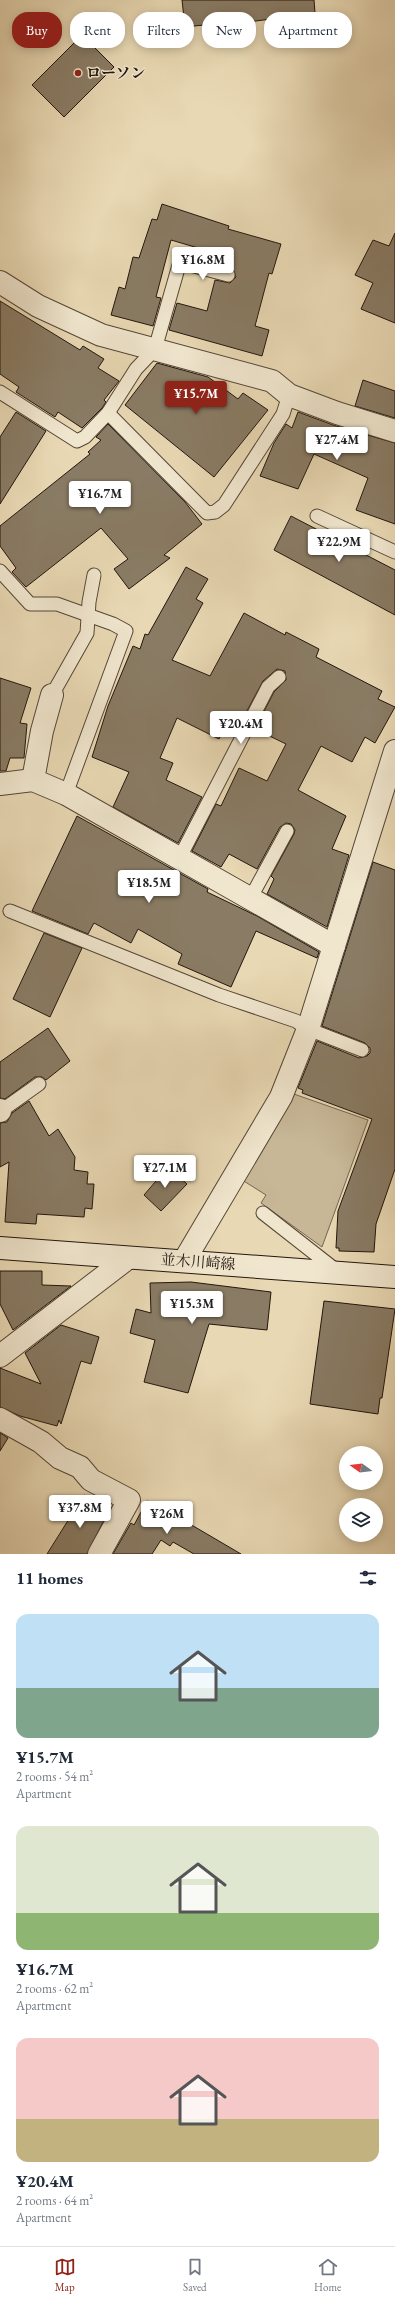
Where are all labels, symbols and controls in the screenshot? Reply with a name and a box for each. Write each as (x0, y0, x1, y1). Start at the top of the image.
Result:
chip: Buy (12, 12, 62, 48)
chip: Rent (70, 12, 125, 48)
chip: Filters (133, 12, 194, 48)
chip: New (202, 12, 256, 48)
chip: Apartment (264, 12, 352, 48)
place label: ローソン (86, 63, 145, 82)
marker: ローソン (73, 68, 83, 78)
pin: ¥16.8M (170, 247, 236, 281)
text: ¥16.8M (181, 251, 225, 268)
pin: ¥15.7M (163, 381, 229, 415)
text: ¥15.7M (174, 385, 218, 402)
pin: ¥27.4M (304, 427, 370, 461)
text: ¥27.4M (315, 431, 359, 448)
pin: ¥16.7M (67, 481, 133, 515)
text: ¥16.7M (78, 485, 122, 502)
pin: ¥22.9M (306, 529, 372, 563)
text: ¥22.9M (317, 533, 361, 550)
pin: ¥20.4M (208, 711, 274, 745)
text: ¥20.4M (219, 715, 263, 732)
pin: ¥18.5M (116, 870, 182, 904)
text: ¥18.5M (127, 874, 171, 891)
pin: ¥27.1M (132, 1155, 198, 1189)
text: ¥27.1M (143, 1159, 187, 1176)
street label: 並木川崎線 (160, 1249, 236, 1274)
pin: ¥15.3M (159, 1291, 225, 1325)
text: ¥15.3M (170, 1295, 214, 1312)
north arrow (339, 1446, 383, 1490)
map controls (339, 1446, 383, 1542)
pin: ¥37.8M (47, 1495, 113, 1529)
button: layers (339, 1498, 383, 1542)
text: ¥37.8M (58, 1499, 102, 1516)
pin: ¥26M (143, 1501, 191, 1535)
text: ¥26M (150, 1505, 184, 1522)
text: 11 homes (16, 1567, 83, 1589)
icon: filters (357, 1567, 379, 1589)
icon: home (162, 1640, 234, 1712)
text: ¥15.7M (16, 1746, 74, 1768)
text: 2 rooms · 54 m² (16, 1768, 93, 1785)
text: Apartment (16, 1785, 71, 1802)
icon: home (162, 1852, 234, 1924)
text: ¥16.7M (16, 1958, 74, 1980)
text: 2 rooms · 62 m² (16, 1980, 93, 1997)
text: Apartment (16, 1997, 71, 2014)
icon: home (162, 2064, 234, 2136)
text: ¥20.4M (16, 2170, 74, 2192)
text: 2 rooms · 64 m² (16, 2192, 93, 2209)
text: Apartment (16, 2209, 71, 2226)
tab: Map (54, 2256, 76, 2294)
tab: Saved (183, 2256, 207, 2294)
tab: Home (314, 2256, 341, 2294)

